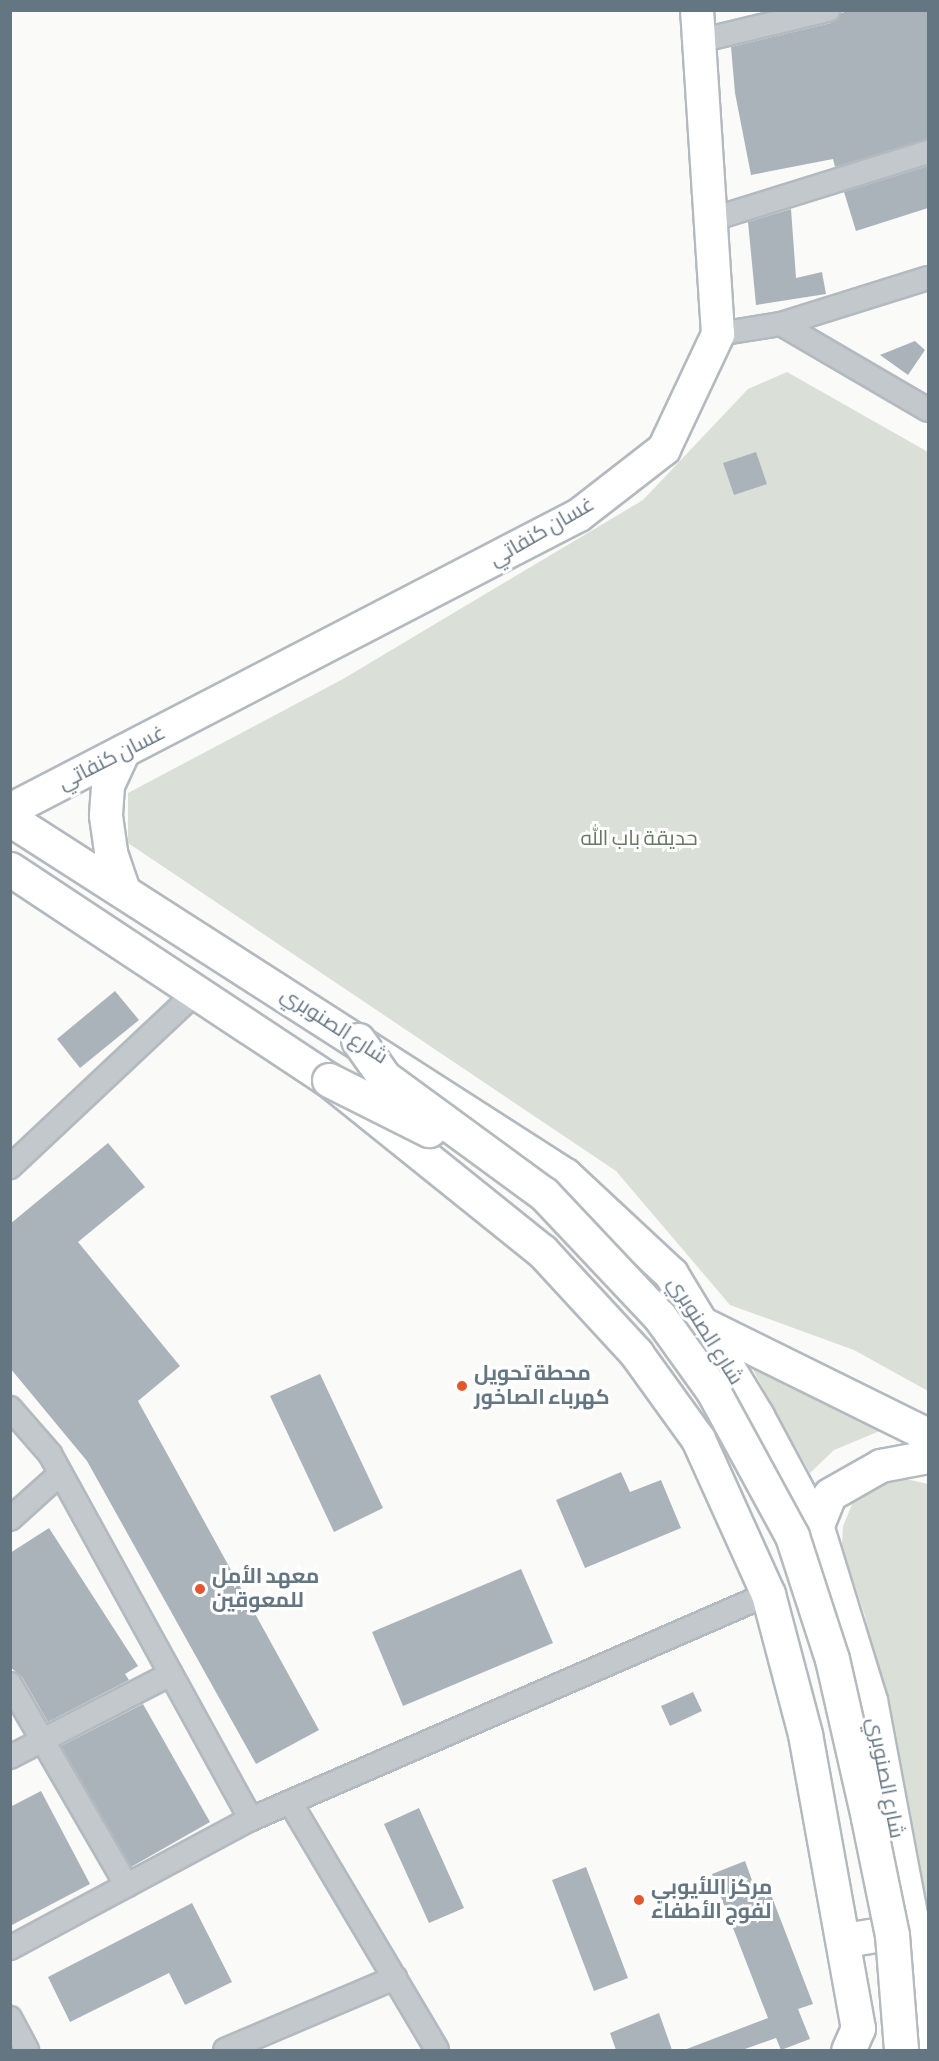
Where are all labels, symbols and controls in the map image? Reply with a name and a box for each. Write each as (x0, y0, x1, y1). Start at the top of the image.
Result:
street label: غسان كنفاتي (485, 492, 599, 572)
street label: غسان كنفاتي (54, 720, 170, 796)
park label: حديقة باب الله (580, 826, 698, 852)
street label: شارع الصنوبري (276, 982, 392, 1070)
street label: شارع الصنوبري (662, 1272, 748, 1390)
place label: محطة تحويل كهرباء الصاخور (474, 1361, 610, 1411)
marker: محطة تحويل كهرباء الصاخور (455, 1379, 469, 1393)
place label: معهد الأمل للمعوقين (212, 1564, 319, 1614)
marker: معهد الأمل للمعوقين (193, 1582, 207, 1596)
street label: شارع الصنوبري (861, 1715, 909, 1841)
place label: مركز اللأيوبي لفوج الأطفاء (651, 1875, 772, 1925)
marker: مركز اللأيوبي لفوج الأطفاء (632, 1893, 646, 1907)

